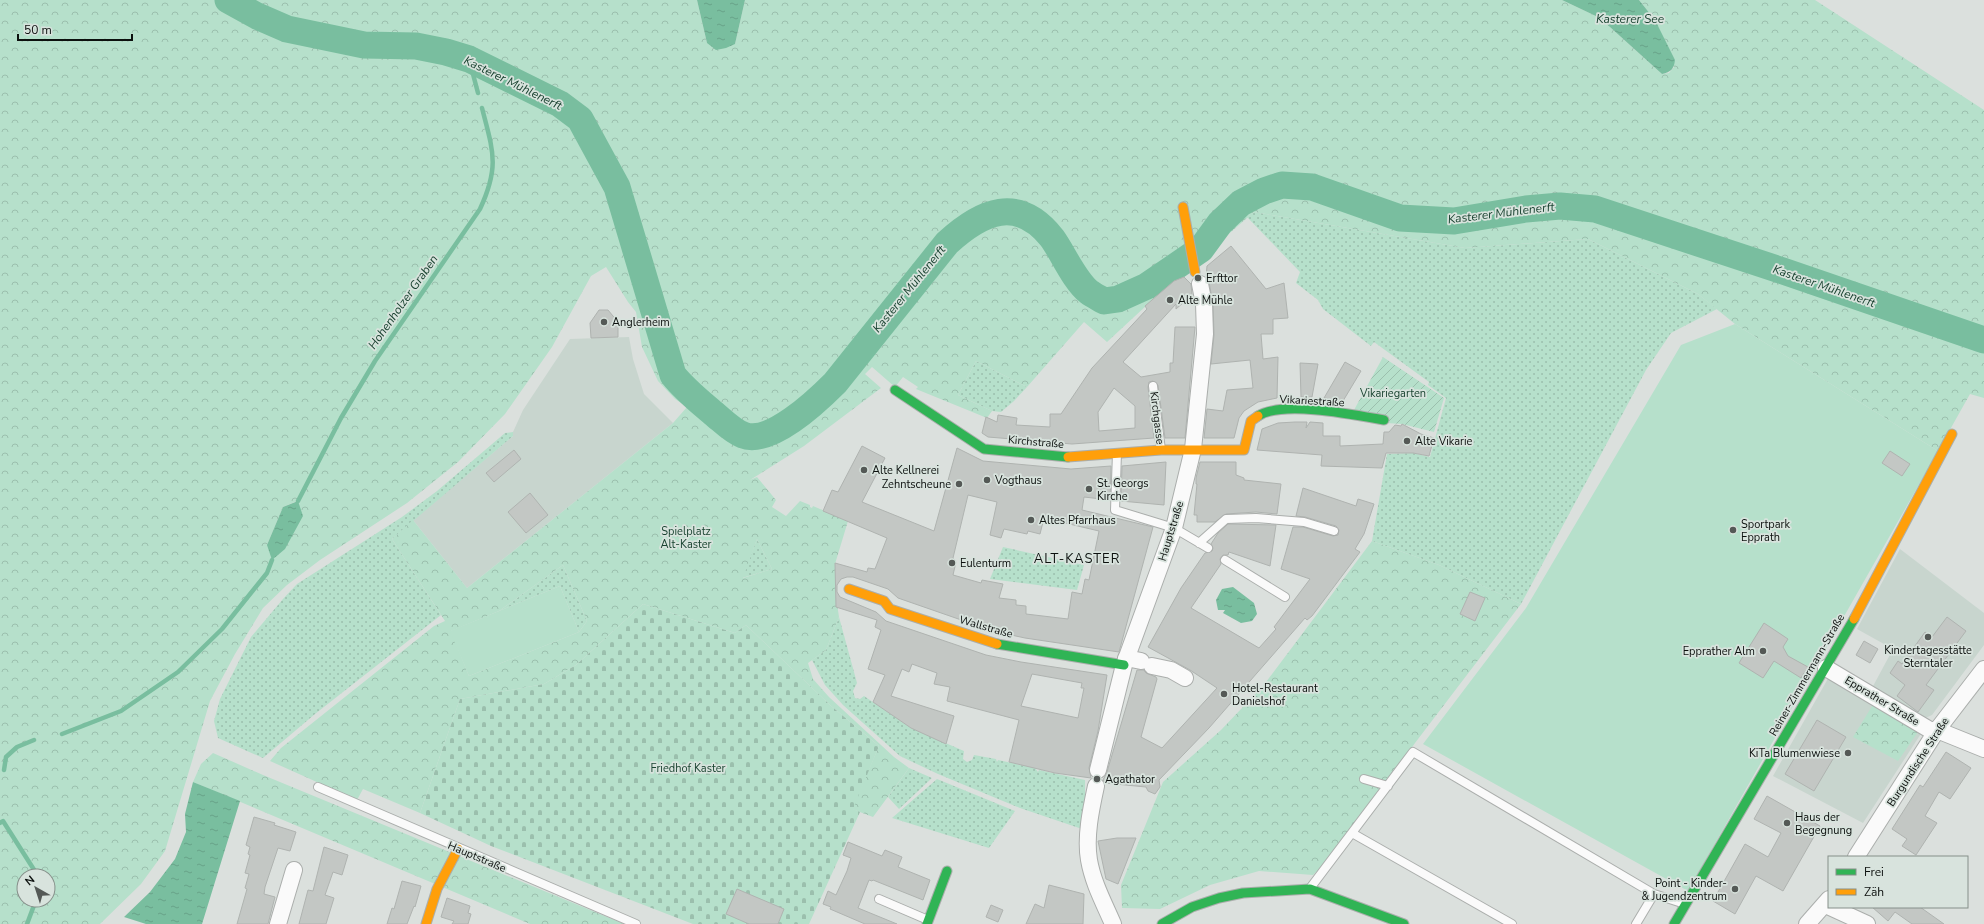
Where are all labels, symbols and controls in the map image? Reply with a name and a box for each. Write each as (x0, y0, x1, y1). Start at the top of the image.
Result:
water label: Kasterer See (1596, 11, 1665, 27)
scale bar (18, 16, 132, 42)
text: 50 m (24, 22, 52, 38)
water label: Kasterer Mühlenerft (461, 52, 566, 114)
water label: Kasterer Mühlenerft (1447, 198, 1556, 227)
water label: Kasterer Mühlenerft (869, 242, 950, 336)
water label: Hohenholzer Graben (364, 252, 442, 352)
water label: Kasterer Mühlenerft (1771, 261, 1878, 311)
place label: Erfttor (1206, 271, 1238, 286)
marker: Erfttor (1193, 273, 1203, 283)
place label: Alte Mühle (1178, 293, 1233, 308)
marker: Alte Mühle (1165, 295, 1175, 305)
place label: Anglerheim (612, 315, 670, 330)
marker: Anglerheim (599, 317, 609, 327)
park label: Vikariegarten (1359, 386, 1426, 401)
street label: Kirchgasse (1146, 391, 1168, 446)
street label: Vikariestraße (1278, 392, 1345, 410)
street label: Kirchstraße (1007, 432, 1065, 452)
place label: Alte Vikarie (1415, 434, 1473, 449)
marker: Alte Vikarie (1402, 436, 1412, 446)
place label: Alte Kellnerei (872, 463, 939, 478)
marker: Alte Kellnerei (859, 465, 869, 475)
place label: Vogthaus (994, 473, 1042, 488)
marker: Vogthaus (982, 475, 992, 485)
place label: St. Georgs Kirche (1097, 476, 1149, 504)
place label: Zehntscheune (882, 477, 951, 492)
marker: Zehntscheune (954, 479, 964, 489)
marker: St. Georgs Kirche (1084, 484, 1094, 494)
street label: Hauptstraße (1155, 499, 1187, 563)
place label: Altes Pfarrhaus (1039, 513, 1116, 528)
marker: Altes Pfarrhaus (1026, 515, 1036, 525)
place label: Sportpark Epprath (1741, 517, 1791, 545)
park label: Spielplatz Alt-Kaster (660, 524, 712, 552)
marker: Sportpark Epprath (1728, 525, 1738, 535)
district label: ALT-KASTER (1034, 550, 1120, 568)
place label: Eulenturm (960, 556, 1011, 571)
marker: Eulenturm (947, 558, 957, 568)
street label: Reiner-Zimmermann-Straße (1766, 611, 1848, 739)
street label: Wallstraße (957, 612, 1015, 642)
marker: Kindertagesstätte Sterntaler (1923, 632, 1933, 642)
place label: Kindertagesstätte Sterntaler (1884, 643, 1972, 671)
place label: Epprather Alm (1683, 644, 1755, 659)
marker: Epprather Alm (1758, 646, 1768, 656)
street label: Epprather Straße (1842, 673, 1922, 729)
place label: Hotel-Restaurant Danielshof (1232, 681, 1318, 709)
marker: Hotel-Restaurant Danielshof (1219, 689, 1229, 699)
street label: Burgundische Straße (1884, 714, 1953, 810)
place label: KiTa Blumenwiese (1749, 746, 1840, 761)
marker: KiTa Blumenwiese (1843, 748, 1853, 758)
park label: Friedhof Kaster (651, 761, 726, 776)
place label: Agathator (1105, 772, 1155, 787)
marker: Agathator (1092, 774, 1102, 784)
place label: Haus der Begegnung (1795, 810, 1852, 838)
marker: Haus der Begegnung (1782, 818, 1792, 828)
street label: Hauptstraße (446, 838, 509, 876)
legend (1828, 856, 1968, 908)
text: Frei (1864, 864, 1884, 880)
north arrow (16, 868, 56, 908)
text: N (22, 872, 38, 889)
place label: Point - Kinder- & Jugendzentrum (1641, 876, 1727, 904)
marker: Point - Kinder- & Jugendzentrum (1730, 884, 1740, 894)
text: Zäh (1864, 884, 1884, 900)

